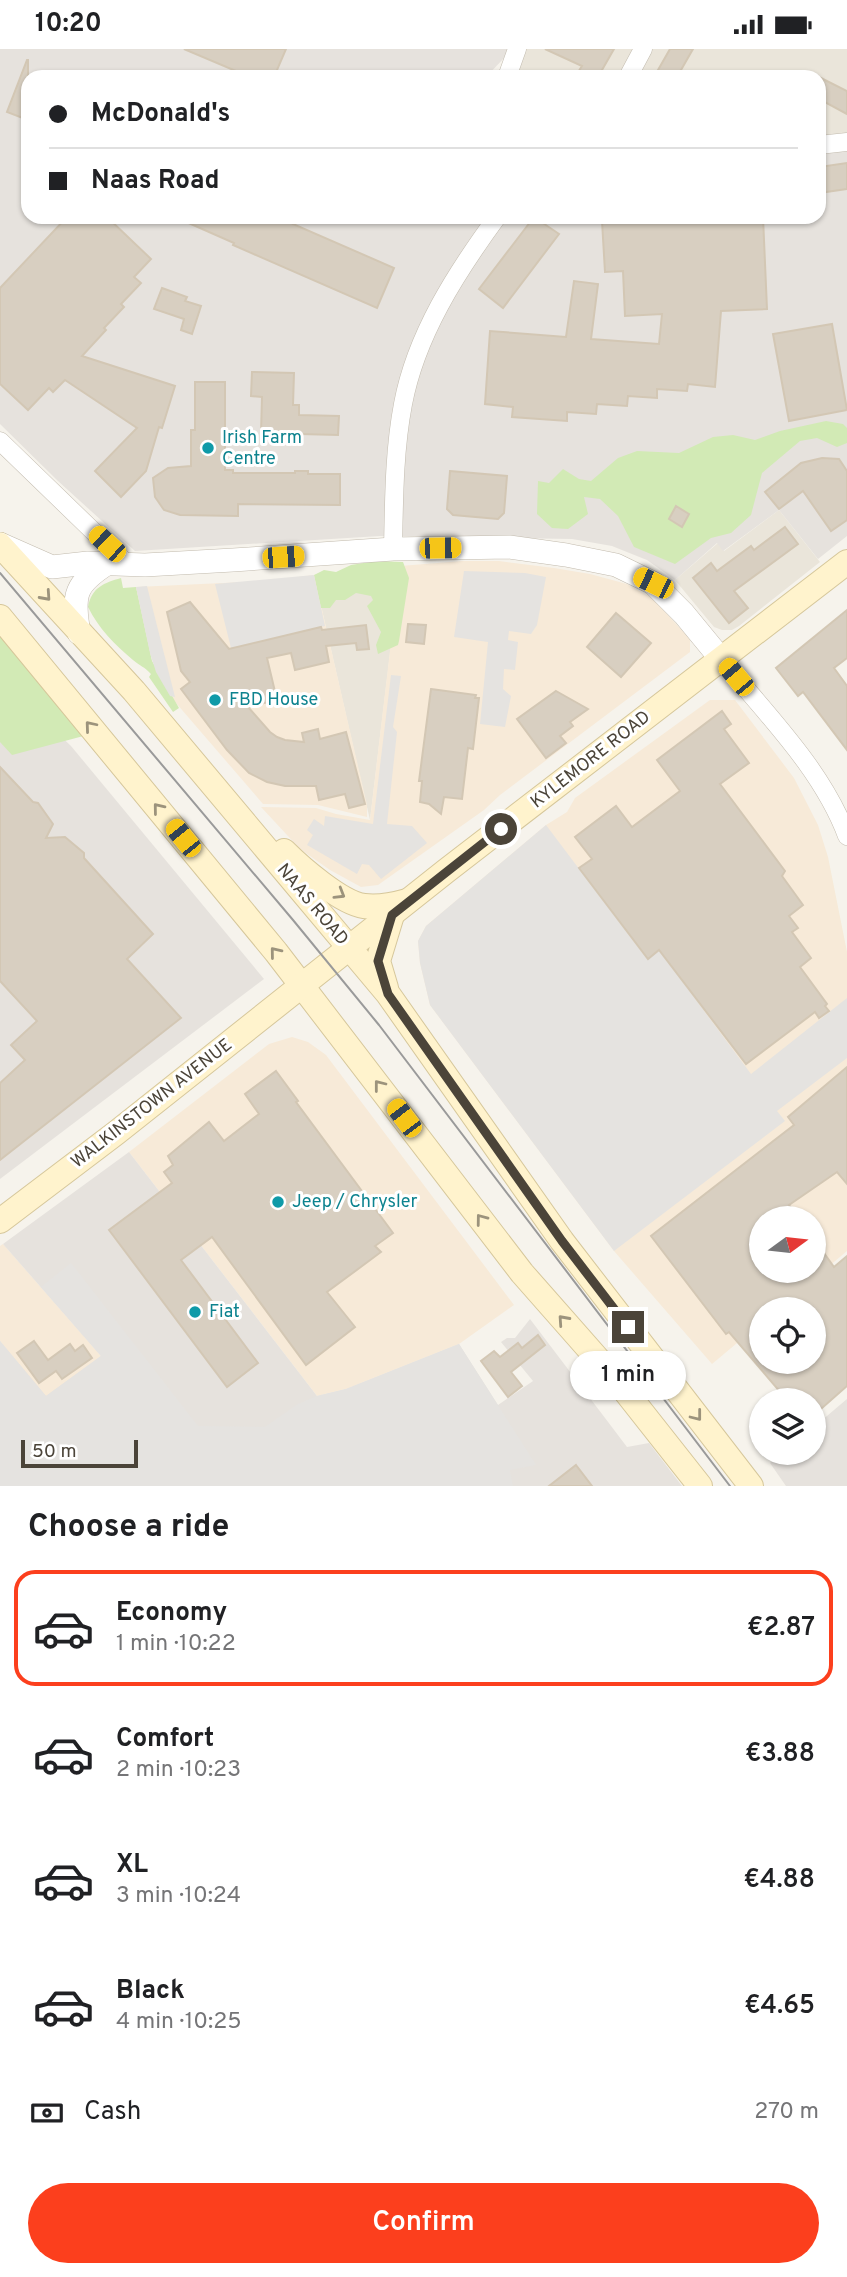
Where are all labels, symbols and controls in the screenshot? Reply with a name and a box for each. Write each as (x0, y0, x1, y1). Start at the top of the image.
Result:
text: 10:20 (35, 8, 102, 41)
text: McDonald's (91, 98, 230, 131)
text: Naas Road (91, 165, 220, 198)
place label: Irish Farm Centre (222, 427, 302, 471)
marker: Irish Farm Centre (200, 440, 216, 456)
car (85, 522, 130, 566)
car (419, 537, 462, 559)
car (262, 545, 305, 569)
car (630, 564, 677, 602)
one-way arrow (38, 588, 50, 601)
car (715, 654, 758, 700)
place label: FBD House (229, 689, 318, 712)
marker: FBD House (207, 692, 223, 708)
street label: KYLEMORE ROAD (527, 706, 655, 814)
one-way arrow (86, 721, 99, 733)
one-way arrow (154, 804, 167, 816)
route start (485, 813, 517, 845)
car (162, 815, 205, 861)
street label: NAAS ROAD (271, 859, 353, 951)
one-way arrow (332, 886, 345, 899)
one-way arrow (271, 947, 284, 959)
street label: WALKINSTOWN AVENUE (67, 1034, 237, 1174)
one-way arrow (374, 1081, 387, 1093)
car (383, 1095, 426, 1141)
place label: Jeep / Chrysler (292, 1191, 418, 1214)
marker: Jeep / Chrysler (270, 1194, 286, 1210)
north arrow (749, 1206, 826, 1283)
map controls (749, 1206, 826, 1465)
one-way arrow (476, 1214, 489, 1226)
button: locate (749, 1297, 826, 1374)
place label: Fiat (209, 1301, 240, 1324)
marker: Fiat (187, 1304, 203, 1320)
route end (612, 1311, 644, 1343)
one-way arrow (559, 1315, 571, 1328)
callout: 1 min (570, 1351, 686, 1401)
text: 1 min (601, 1361, 655, 1390)
button: layers (749, 1388, 826, 1465)
one-way arrow (688, 1408, 701, 1421)
scale bar (21, 1437, 138, 1469)
text: 50 m (32, 1440, 77, 1464)
text: Choose a ride (28, 1508, 229, 1548)
icon: car (32, 1597, 95, 1660)
text: Economy (116, 1597, 227, 1630)
text: €2.87 (747, 1612, 815, 1645)
text: 1 min · 10:22 (116, 1630, 236, 1659)
icon: car (32, 1723, 95, 1786)
text: Comfort (116, 1723, 214, 1756)
text: €3.88 (745, 1738, 815, 1771)
text: 2 min · 10:23 (116, 1756, 241, 1785)
icon: car (32, 1849, 95, 1912)
text: XL (116, 1849, 148, 1882)
text: €4.88 (744, 1864, 815, 1897)
text: 3 min · 10:24 (116, 1882, 241, 1911)
icon: car (32, 1975, 95, 2038)
text: Black (116, 1975, 185, 2008)
text: €4.65 (744, 1990, 815, 2023)
text: 4 min · 10:25 (116, 2008, 242, 2037)
icon: cash (28, 2094, 66, 2132)
text: Cash (84, 2096, 141, 2129)
text: 270 m (754, 2098, 819, 2127)
button: Confirm (28, 2183, 819, 2263)

